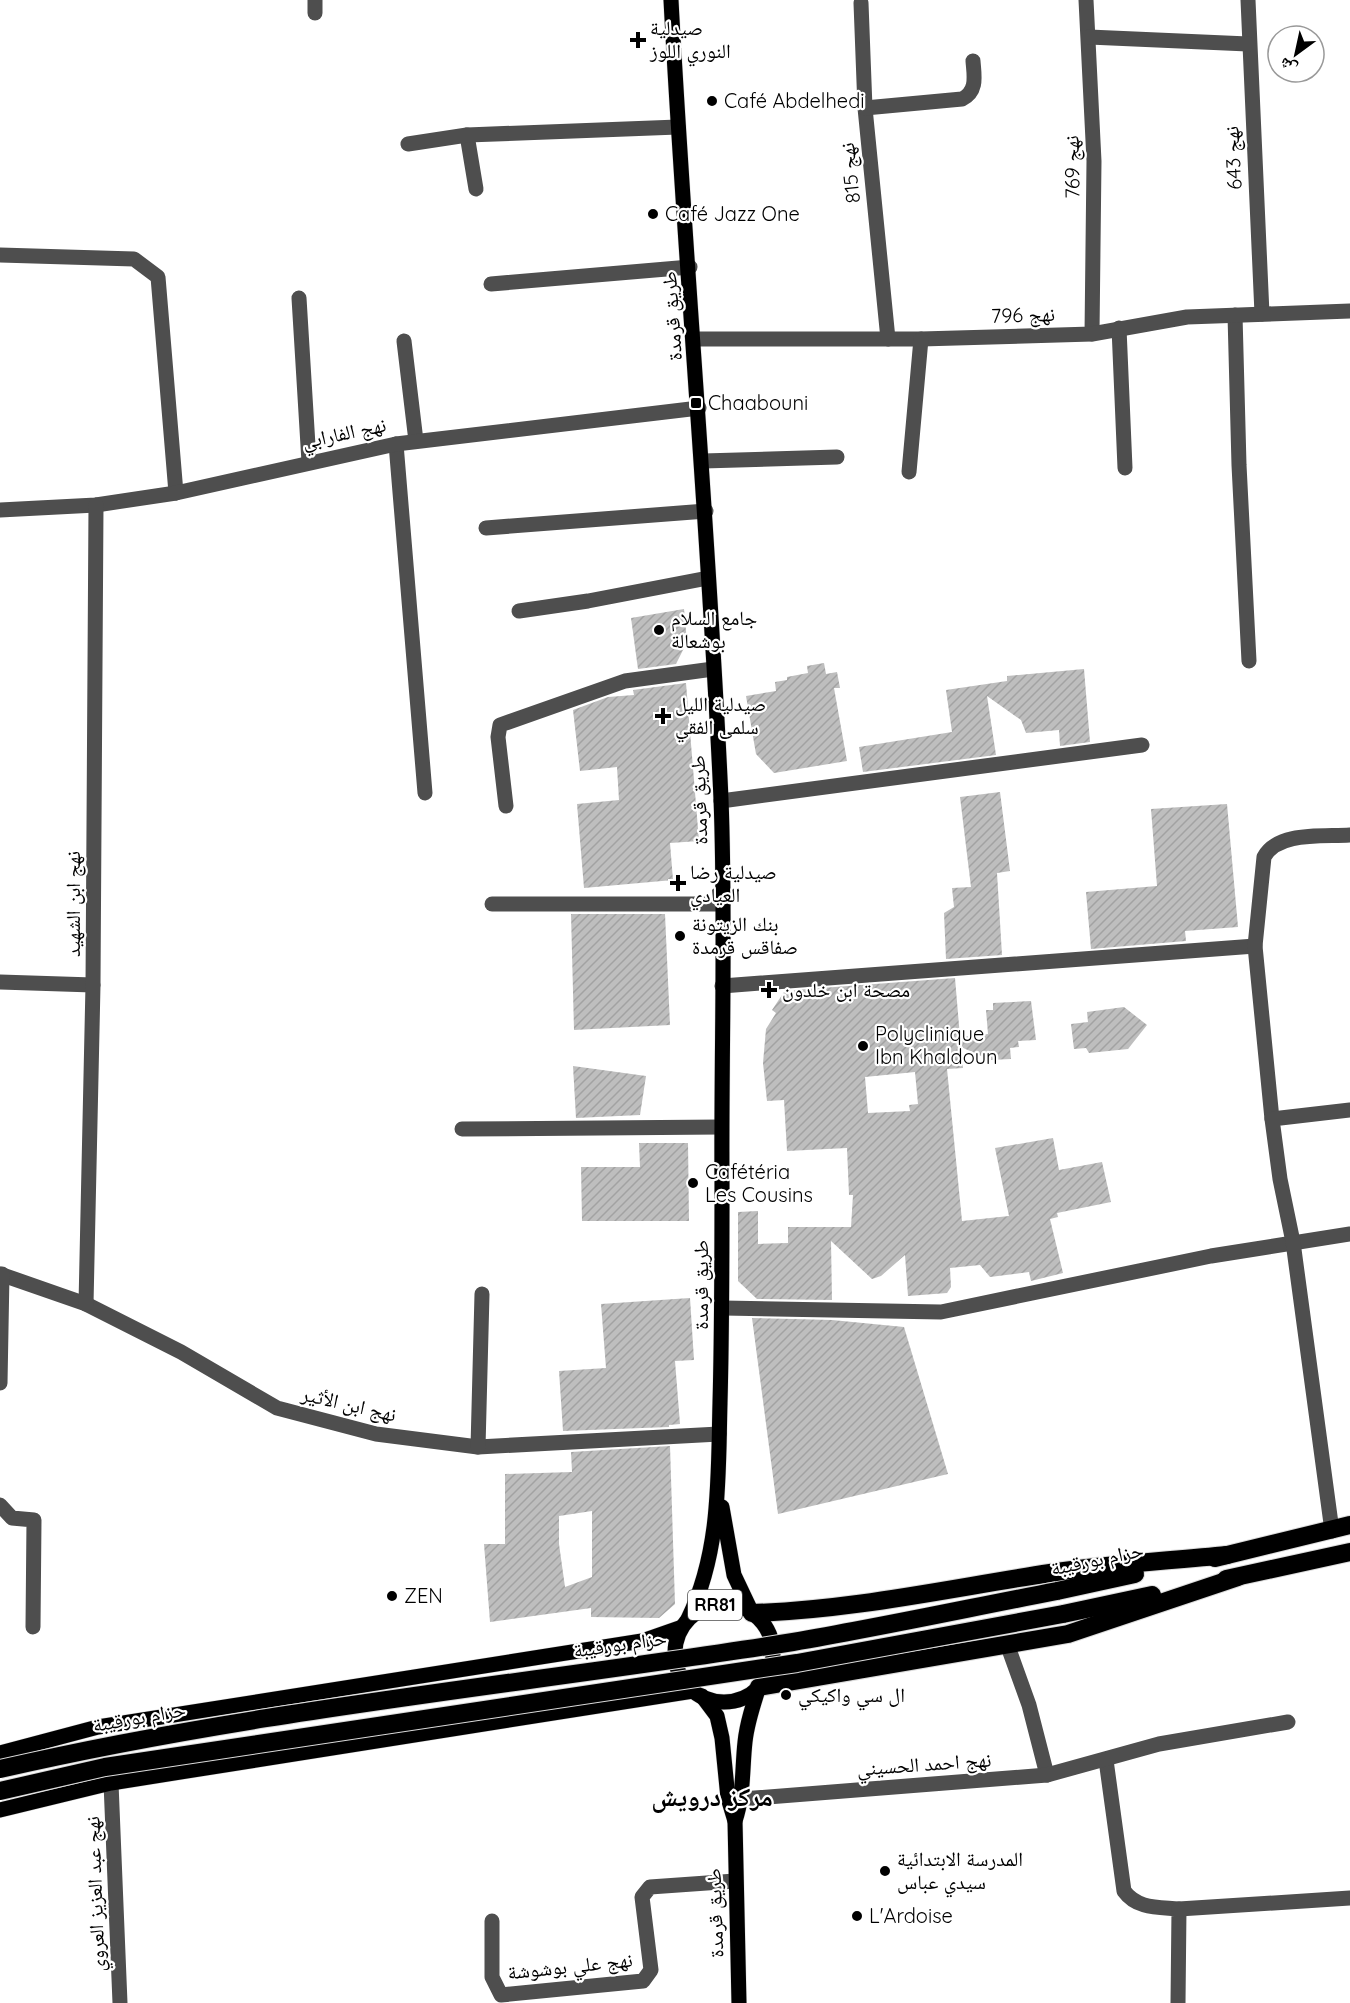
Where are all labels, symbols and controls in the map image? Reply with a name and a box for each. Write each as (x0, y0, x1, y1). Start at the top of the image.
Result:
place label: صيدلية النوري اللوز (649, 15, 731, 67)
north arrow (1266, 24, 1326, 84)
marker: صيدلية النوري اللوز (631, 33, 645, 47)
text: ش (1275, 54, 1300, 80)
place label: Café Abdelhedi (724, 88, 865, 113)
marker: Café Abdelhedi (705, 94, 719, 108)
street label: نهج 643 (1218, 125, 1248, 191)
street label: نهج 769 (1058, 135, 1086, 199)
street label: نهج 815 (834, 141, 866, 205)
place label: Café Jazz One (665, 201, 800, 226)
marker: Café Jazz One (646, 207, 660, 221)
street label: طريق قرمدة (656, 270, 687, 362)
street label: نهج 796 (991, 301, 1055, 329)
place label: Chaabouni (708, 390, 808, 415)
marker: Chaabouni (689, 396, 703, 410)
street label: نهج الفارابي (300, 411, 389, 458)
place label: جامع السلام بوشعالة (671, 605, 757, 653)
marker: جامع السلام بوشعالة (652, 623, 666, 637)
place label: صيدلية الليل سلمى الفقي (675, 691, 766, 743)
marker: صيدلية الليل سلمى الفقي (656, 709, 670, 723)
street label: طريق قرمدة (684, 755, 713, 845)
street label: نهج ابن الشهيد (60, 851, 86, 957)
place label: صيدلية رضا العيادي (690, 859, 777, 911)
marker: صيدلية رضا العيادي (671, 876, 685, 890)
place label: بنك الزيتونة صفاقس قرمدة (692, 911, 798, 959)
marker: بنك الزيتونة صفاقس قرمدة (673, 929, 687, 943)
place label: مصحة ابن خلدون (782, 977, 910, 1002)
marker: مصحة ابن خلدون (760, 981, 778, 999)
place label: Polyclinique Ibn Khaldoun (875, 1021, 998, 1069)
marker: Polyclinique Ibn Khaldoun (856, 1039, 870, 1053)
place label: Cafétéria Les Cousins (705, 1159, 813, 1207)
marker: Cafétéria Les Cousins (686, 1176, 700, 1190)
street label: طريق قرمدة (688, 1240, 713, 1330)
street label: نهج ابن الأثير (298, 1380, 399, 1428)
street label: حزام بورقيبة (1048, 1536, 1146, 1582)
place label: ZEN (404, 1583, 443, 1608)
marker: ZEN (385, 1589, 399, 1603)
road number: RR81 (688, 1590, 742, 1620)
street label: حزام بورقيبة (572, 1625, 669, 1664)
place label: ال سي واكيكي (798, 1682, 905, 1711)
marker: ال سي واكيكي (779, 1688, 793, 1702)
street label: حزام بورقيبة (91, 1696, 188, 1739)
street label: نهج احمد الحسيني (856, 1746, 992, 1785)
district label: مركز درويش (651, 1780, 773, 1813)
street label: نهج عبد العزيز العروي (79, 1816, 114, 1972)
place label: المدرسة الابتدائية سيدي عباس (897, 1846, 1023, 1898)
marker: المدرسة الابتدائية سيدي عباس (878, 1864, 892, 1878)
street label: طريق قرمدة (700, 1868, 729, 1958)
place label: L'Ardoise (869, 1903, 953, 1928)
marker: L'Ardoise (850, 1909, 864, 1923)
street label: نهج علي بوشوشة (506, 1947, 634, 1989)

